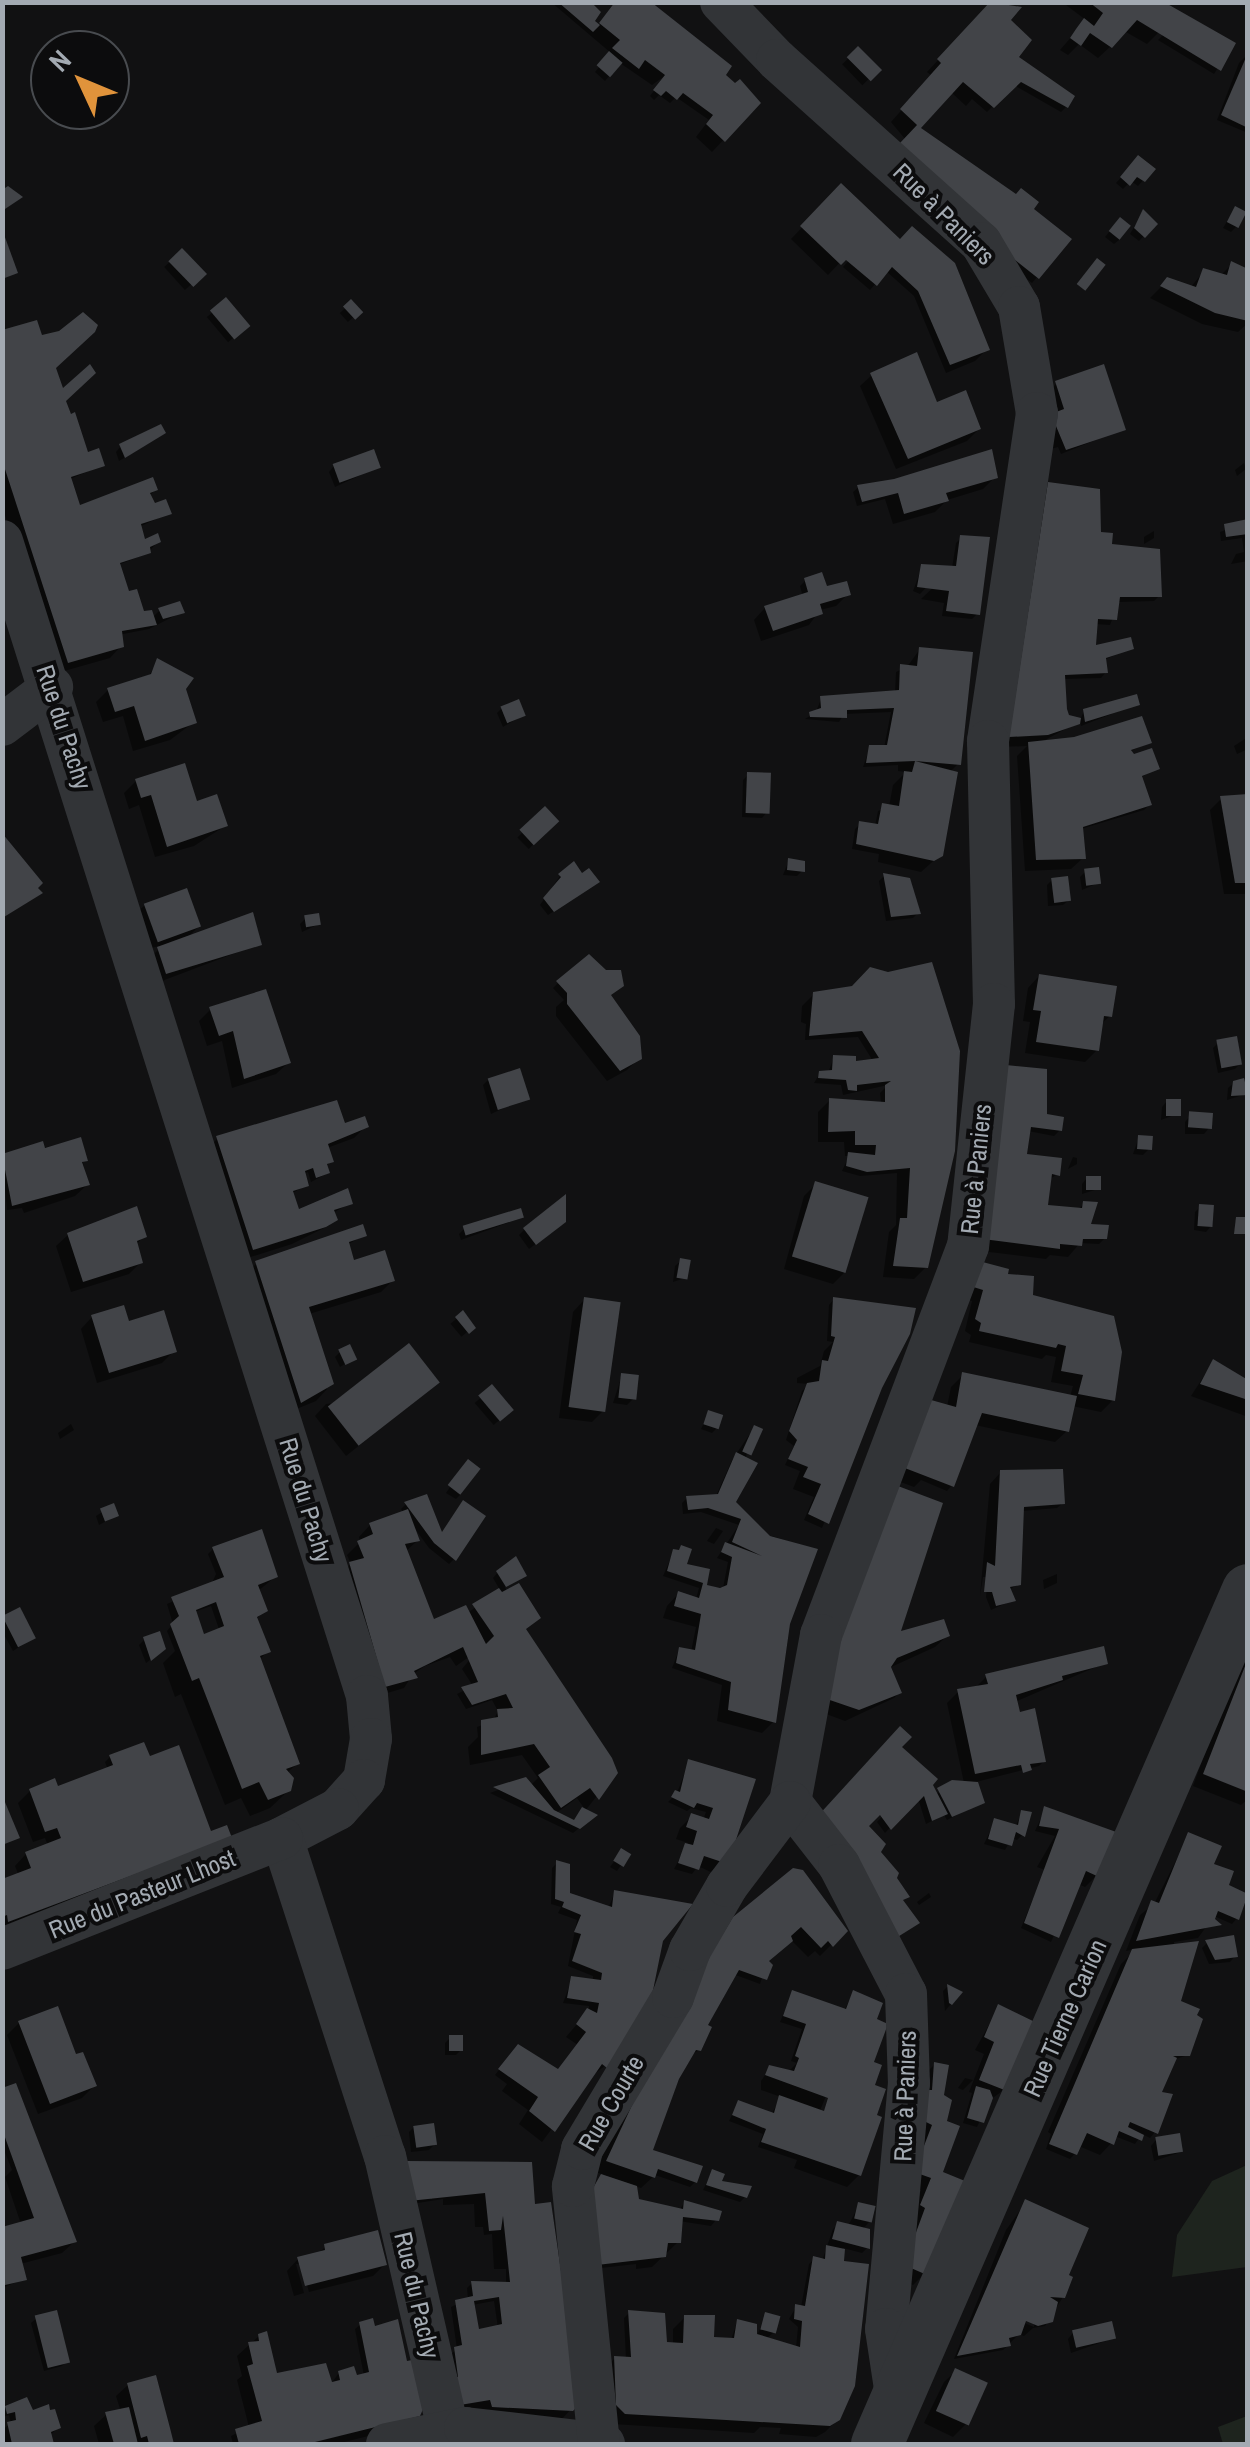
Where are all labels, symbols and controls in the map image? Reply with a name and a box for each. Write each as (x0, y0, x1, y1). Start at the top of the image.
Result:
north arrow (30, 30, 130, 130)
text: N (40, 41, 79, 80)
street label: Rue à Paniers (887, 157, 1001, 271)
street label: Rue du Pachy (30, 661, 98, 793)
street label: Rue à Paniers (954, 1102, 998, 1236)
street label: Rue du Pachy (273, 1434, 339, 1566)
street label: Rue du Pasteur Lhost (44, 1843, 240, 1945)
street label: Rue Tierne Carion (1017, 1935, 1113, 2101)
street label: Rue à Paniers (888, 2030, 922, 2162)
street label: Rue Courte (572, 2050, 650, 2156)
street label: Rue du Pachy (388, 2229, 446, 2361)

